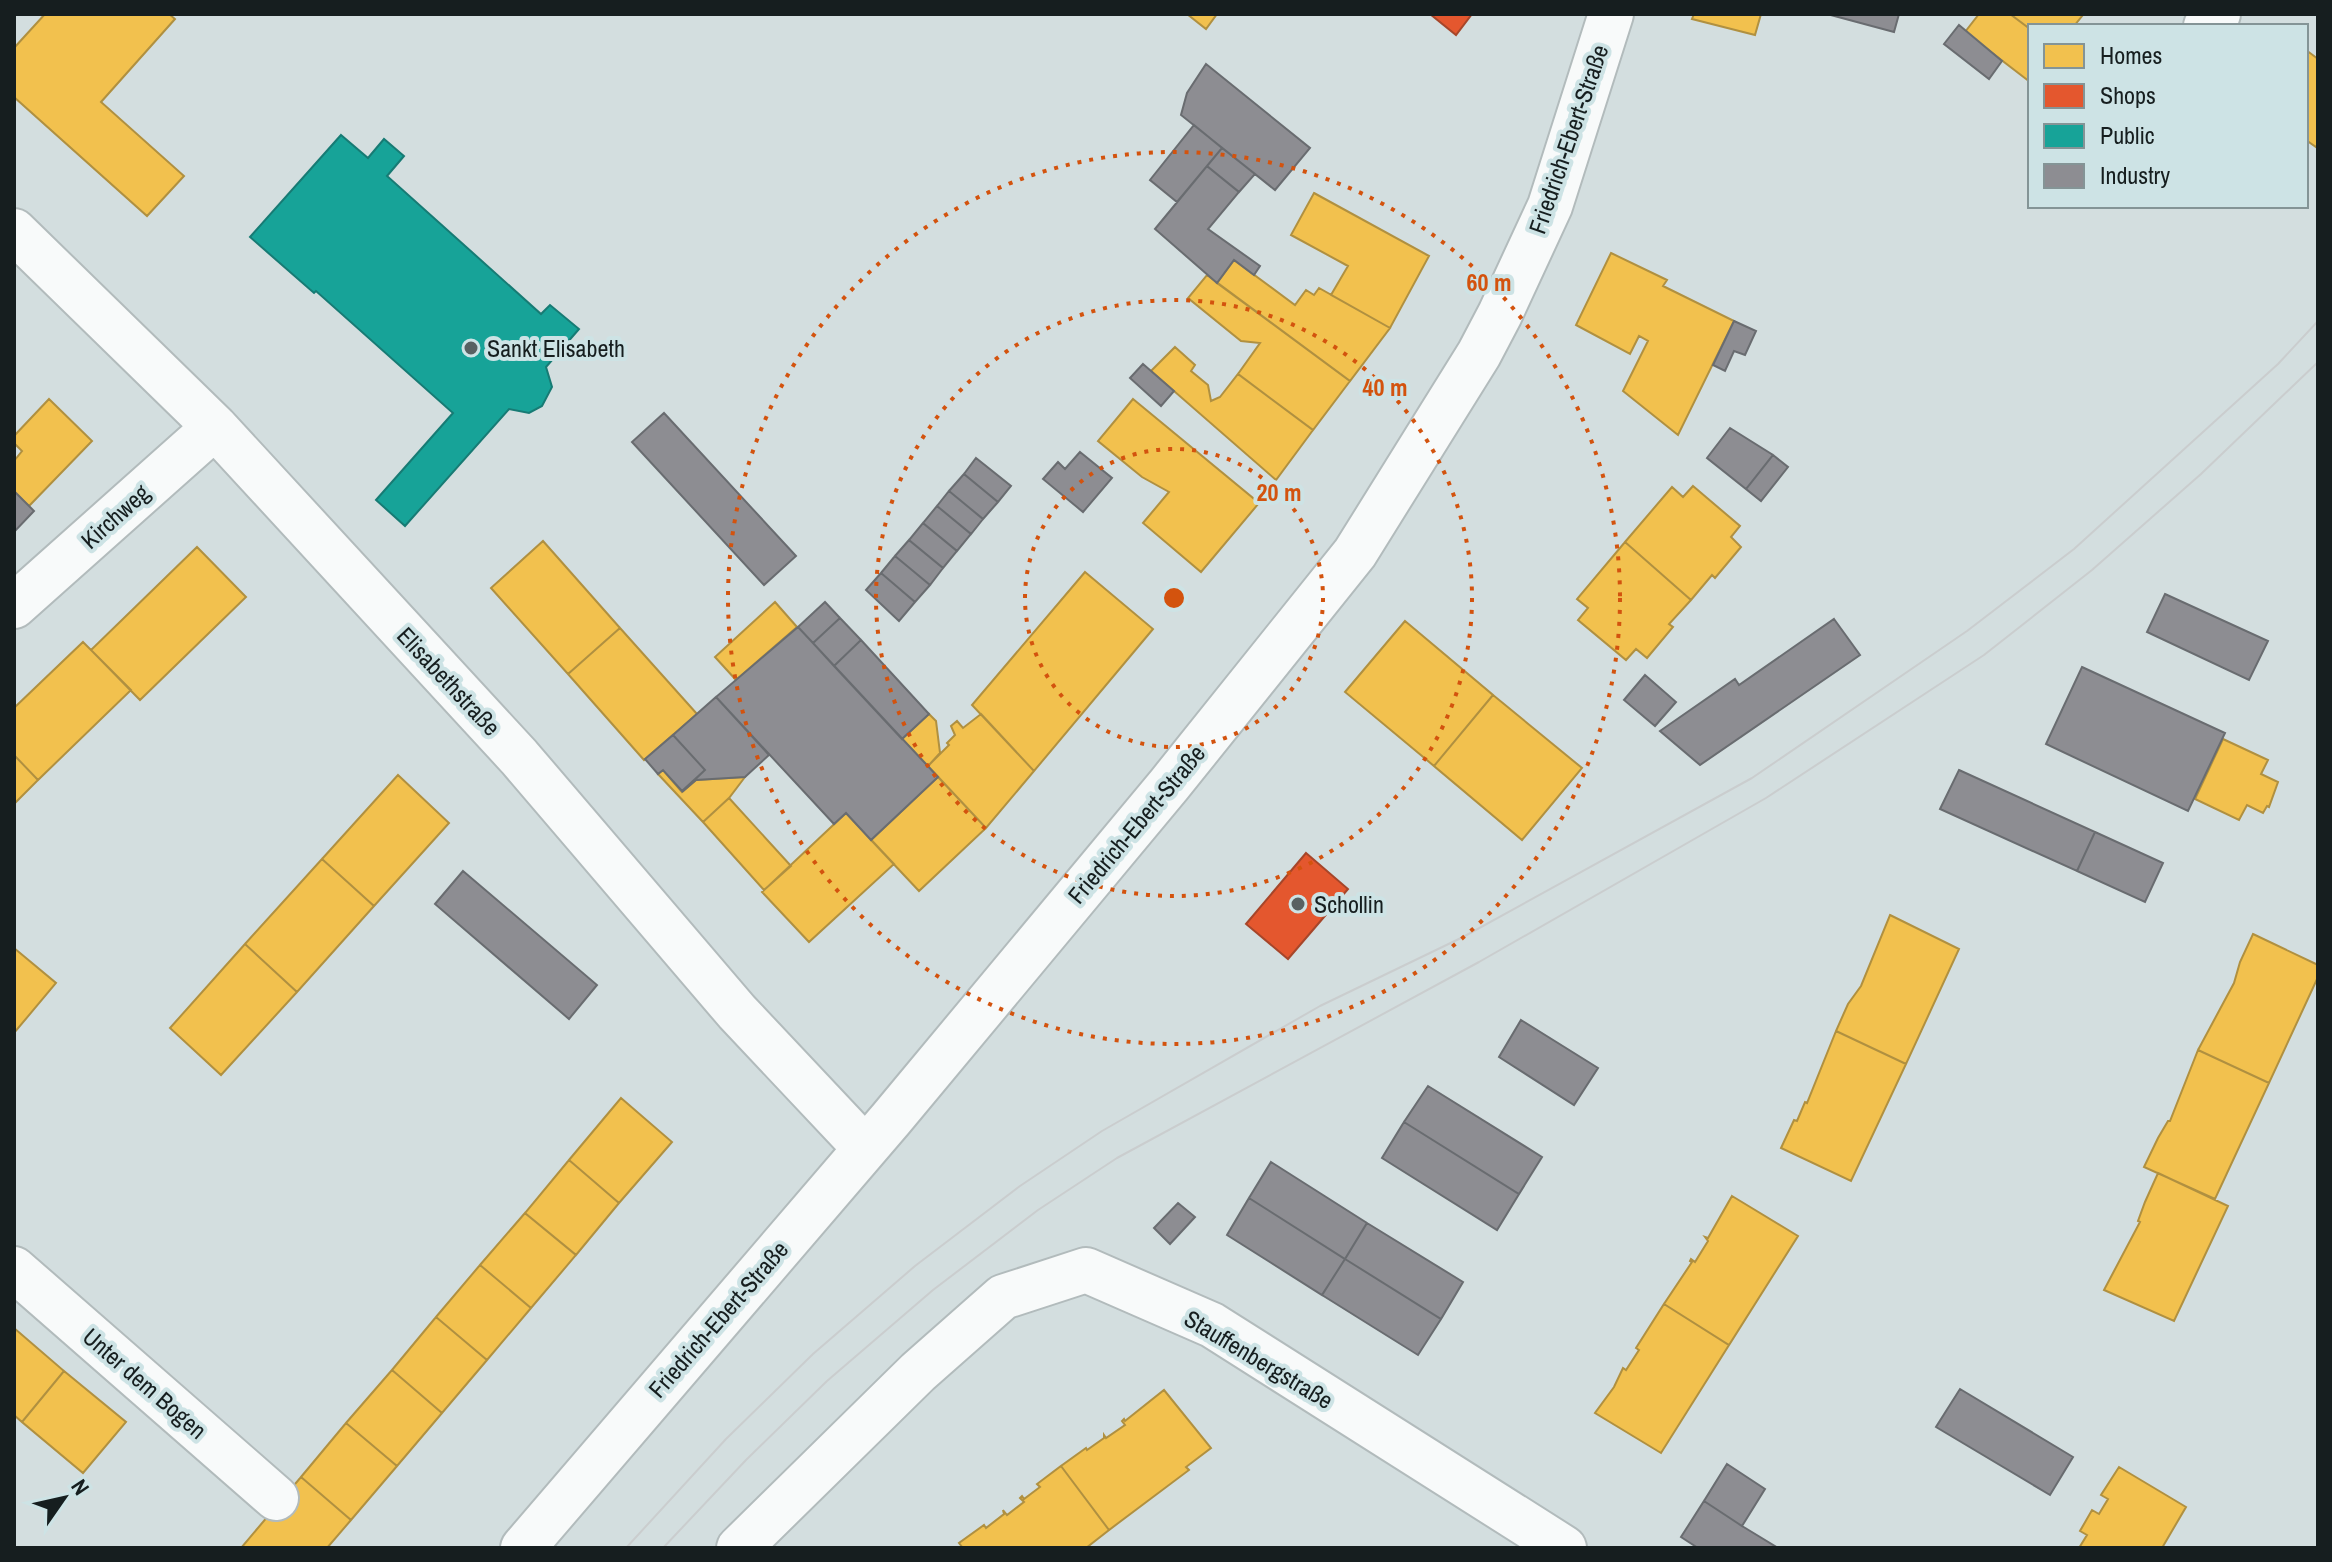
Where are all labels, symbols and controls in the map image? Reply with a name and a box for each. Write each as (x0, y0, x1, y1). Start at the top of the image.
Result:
legend (2028, 24, 2308, 208)
text: Homes (2100, 39, 2162, 71)
street label: Friedrich-Ebert-Straße (1521, 40, 1615, 238)
text: Shops (2100, 79, 2156, 111)
text: Public (2100, 119, 2155, 151)
text: Industry (2100, 159, 2170, 191)
text: 60 m (1467, 266, 1511, 298)
place label: Sankt Elisabeth (487, 332, 625, 364)
marker: Sankt Elisabeth (462, 339, 480, 357)
text: 40 m (1363, 371, 1407, 403)
text: 20 m (1257, 476, 1301, 508)
street label: Kirchweg (74, 477, 156, 555)
centre of rings (1160, 584, 1188, 612)
street label: Elisabethstraße (390, 620, 508, 742)
street label: Friedrich-Ebert-Straße (1060, 738, 1212, 910)
place label: Schollin (1314, 888, 1384, 920)
marker: Schollin (1289, 895, 1307, 913)
street label: Friedrich-Ebert-Straße (641, 1234, 795, 1404)
street label: Stauffenbergstraße (1179, 1302, 1339, 1416)
street label: Unter dem Bogen (76, 1320, 214, 1446)
north arrow (24, 1458, 104, 1538)
text: N (65, 1473, 97, 1501)

